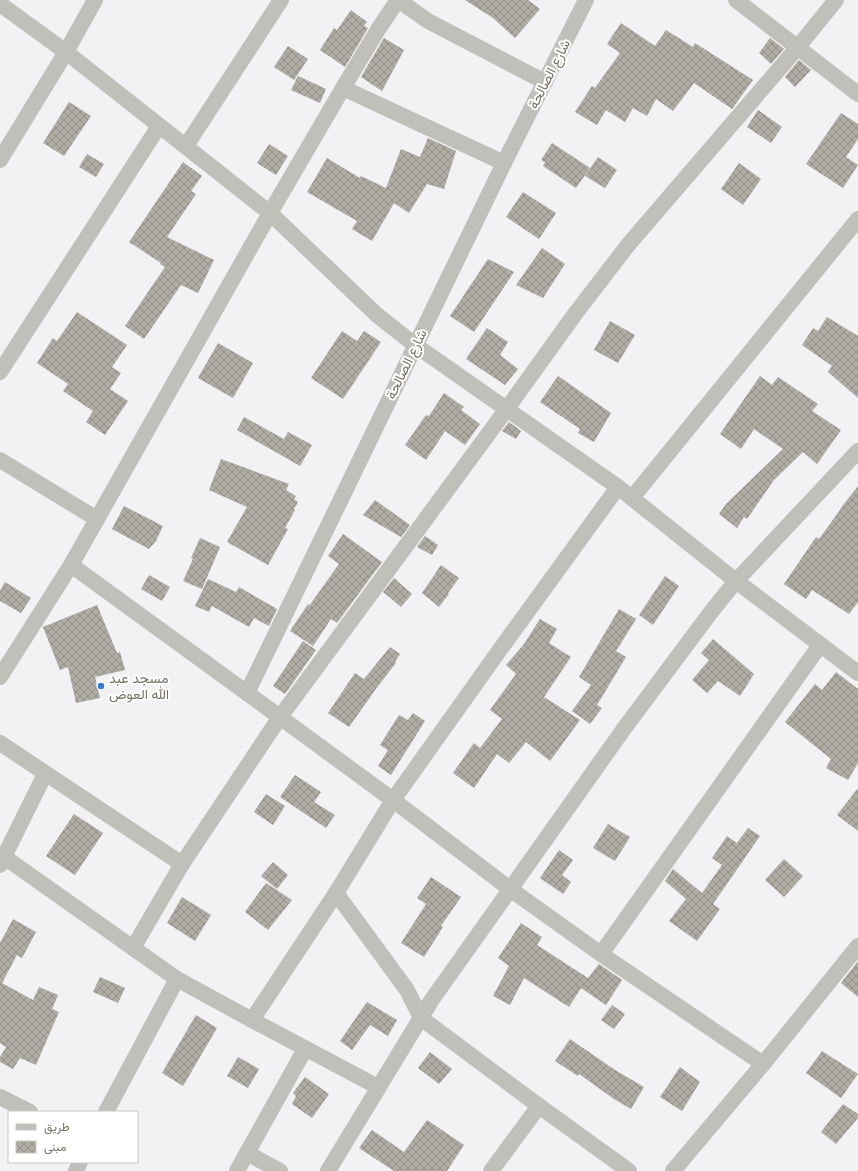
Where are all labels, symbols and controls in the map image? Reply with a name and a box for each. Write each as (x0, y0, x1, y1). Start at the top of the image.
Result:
street label: شارع الصالحة (525, 37, 576, 113)
street label: شارع الصالحة (382, 327, 432, 403)
place label: مسجد عبد الله العوض (109, 670, 169, 703)
marker: مسجد عبد الله العوض (96, 681, 106, 691)
legend (8, 1111, 138, 1163)
text: طريق (44, 1120, 70, 1135)
text: مبنى (44, 1140, 66, 1155)

